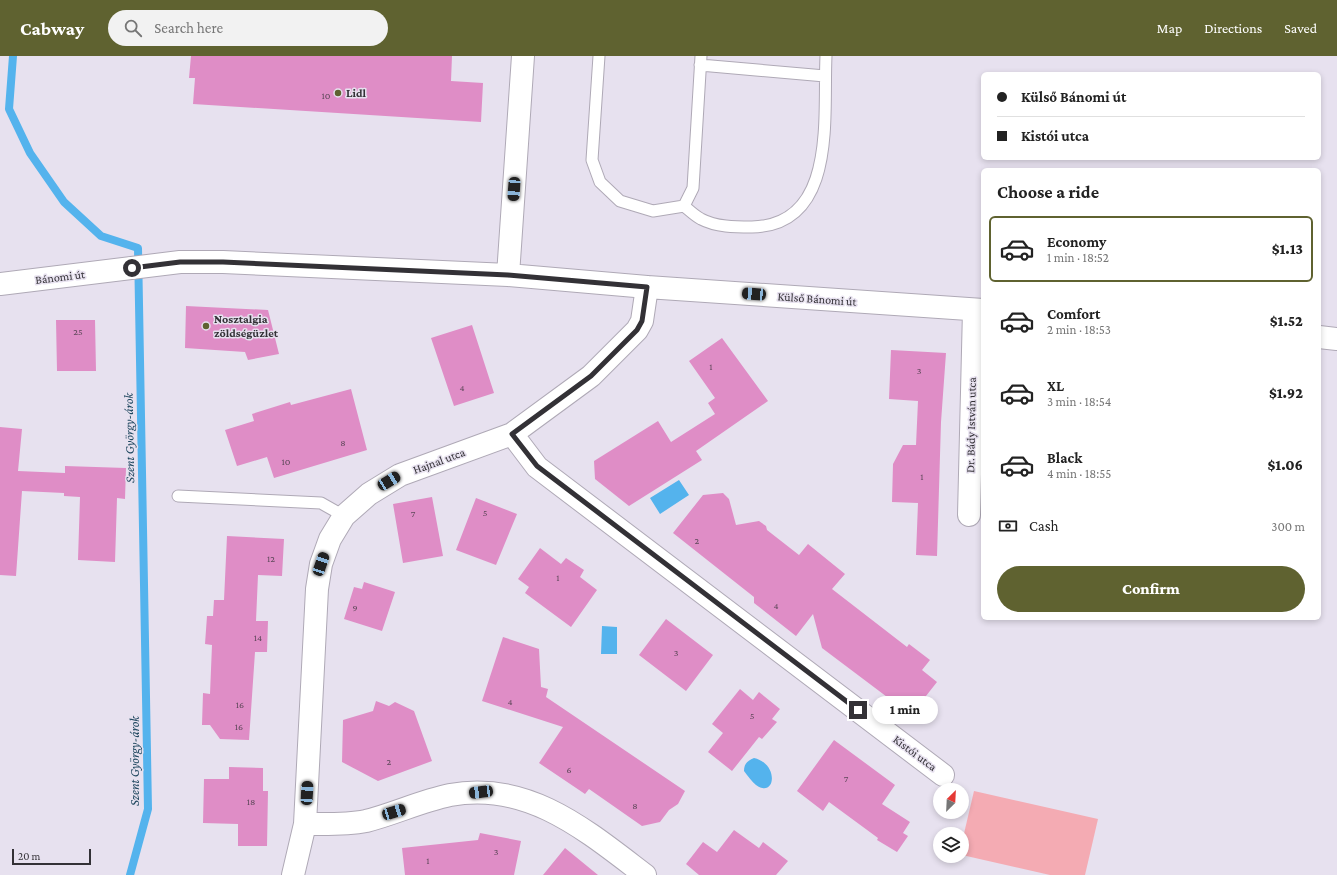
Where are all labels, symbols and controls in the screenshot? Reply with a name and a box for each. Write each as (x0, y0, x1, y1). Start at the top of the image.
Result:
search box (108, 10, 388, 46)
icon: search (122, 17, 144, 39)
text: Cabway (20, 18, 84, 39)
text: Search here (154, 20, 223, 36)
text: Map (1157, 20, 1182, 36)
text: Directions (1204, 20, 1262, 36)
text: Saved (1284, 20, 1317, 36)
place label: Lidl (346, 86, 367, 100)
marker: Lidl (333, 88, 343, 98)
text: Külső Bánomi út (1021, 89, 1126, 105)
house number: 10 (322, 90, 331, 101)
text: Kistói utca (1021, 128, 1089, 144)
car (507, 177, 521, 201)
text: Choose a ride (997, 182, 1099, 202)
icon: car (999, 231, 1035, 267)
text: Economy (1047, 234, 1106, 250)
text: $1.13 (1272, 241, 1303, 257)
text: 1 min · 18:52 (1047, 250, 1109, 265)
route start (123, 259, 141, 277)
street label: Bánomi út (34, 267, 87, 287)
car (742, 287, 766, 301)
street label: Külső Bánomi út (777, 289, 858, 309)
icon: car (999, 303, 1035, 339)
text: Comfort (1047, 306, 1101, 322)
place label: Nosztalgia zöldségüzlet (214, 312, 279, 340)
text: $1.52 (1270, 313, 1303, 329)
marker: Nosztalgia zöldségüzlet (201, 321, 211, 331)
text: 2 min · 18:53 (1047, 322, 1111, 337)
house number: 25 (73, 326, 83, 337)
house number: 1 (709, 361, 713, 372)
house number: 3 (917, 365, 922, 376)
icon: car (999, 375, 1035, 411)
street label: Dr. Bády István utca (963, 376, 979, 473)
text: XL (1047, 378, 1064, 394)
house number: 4 (459, 382, 465, 393)
text: $1.92 (1269, 385, 1303, 401)
water label: Szent György-árok (121, 392, 137, 483)
text: 3 min · 18:54 (1047, 394, 1112, 409)
house number: 8 (340, 437, 346, 448)
street label: Hajnal utca (411, 445, 467, 477)
icon: car (999, 447, 1035, 483)
text: Black (1047, 450, 1082, 466)
house number: 10 (282, 456, 291, 467)
text: $1.06 (1268, 457, 1303, 473)
text: 4 min · 18:55 (1047, 466, 1111, 481)
car (376, 470, 402, 492)
house number: 1 (920, 471, 924, 482)
house number: 5 (483, 507, 488, 518)
house number: 7 (411, 508, 416, 519)
icon: cash (997, 515, 1019, 537)
text: Cash (1029, 518, 1059, 534)
text: 300 m (1271, 519, 1305, 534)
house number: 2 (695, 535, 700, 546)
car (311, 551, 331, 577)
house number: 12 (267, 553, 275, 564)
button: Confirm (997, 566, 1305, 612)
house number: 1 (556, 572, 560, 583)
house number: 4 (773, 600, 779, 611)
house number: 9 (352, 602, 358, 613)
house number: 14 (254, 632, 262, 643)
house number: 3 (674, 647, 679, 658)
house number: 4 (507, 696, 513, 707)
callout: 1 min (872, 696, 938, 724)
house number: 16 (236, 699, 244, 710)
route end (849, 701, 867, 719)
text: 1 min (890, 702, 920, 717)
house number: 5 (750, 710, 755, 721)
water label: Szent György-árok (127, 715, 142, 806)
house number: 16 (235, 721, 243, 732)
street label: Kistói utca (891, 732, 940, 774)
house number: 2 (387, 756, 392, 767)
house number: 6 (566, 764, 572, 775)
house number: 7 (844, 773, 849, 784)
car (300, 781, 314, 805)
north arrow (933, 783, 969, 819)
map controls (933, 783, 969, 863)
car (468, 785, 494, 799)
house number: 18 (247, 796, 255, 807)
house number: 8 (632, 800, 638, 811)
car (381, 803, 407, 821)
button: layers (933, 827, 969, 863)
house number: 3 (494, 846, 499, 857)
scale bar (12, 847, 91, 866)
text: 20 m (18, 850, 40, 862)
house number: 1 (426, 855, 430, 866)

